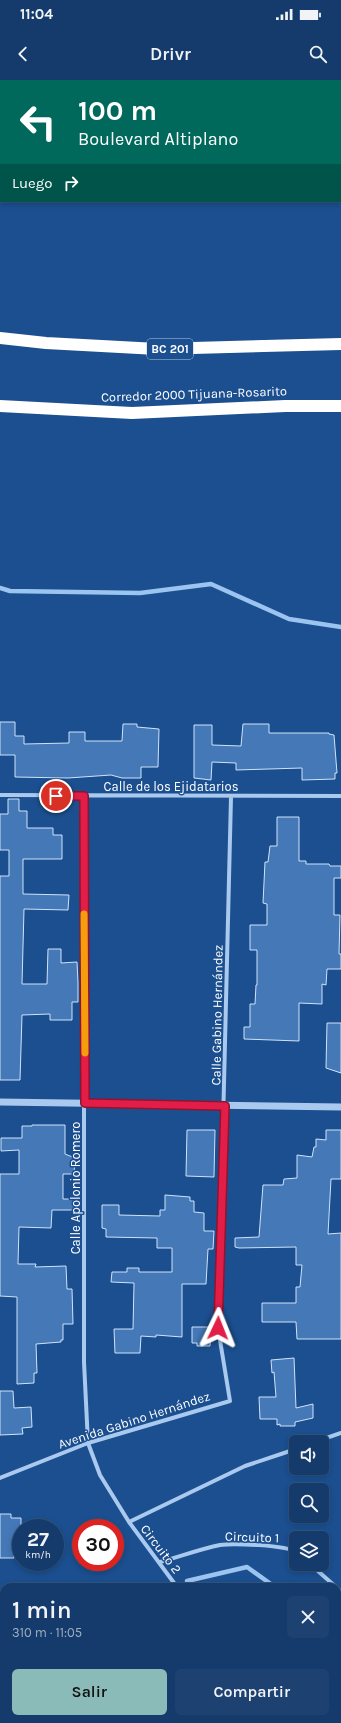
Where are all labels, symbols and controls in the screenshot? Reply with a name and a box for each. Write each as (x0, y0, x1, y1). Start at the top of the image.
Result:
text: 11:04 (20, 5, 53, 23)
icon: back (12, 43, 34, 65)
text: Drivr (150, 43, 191, 65)
icon: search (307, 43, 329, 65)
text: 100 m (78, 94, 157, 127)
icon: left (12, 96, 64, 148)
text: Boulevard Altiplano (78, 128, 238, 150)
icon: right (60, 172, 82, 194)
text: Luego (12, 174, 52, 192)
road number: BC 201 (147, 339, 193, 359)
street label: Corredor 2000 Tijuana-Rosarito (101, 383, 287, 405)
pin (39, 779, 73, 813)
street label: Calle de los Ejidatarios (104, 779, 239, 794)
icon: arrive (45, 785, 67, 807)
street label: Calle Gabino Hernández (208, 944, 226, 1086)
street label: Calle Apolonio Romero (68, 1122, 83, 1254)
position arrow (197, 1307, 239, 1349)
street label: Avenida Gabino Hernández (56, 1388, 212, 1452)
map controls (289, 1435, 329, 1571)
button: sound (289, 1435, 329, 1475)
button: search (289, 1483, 329, 1523)
speed limit sign: 30 (72, 1519, 124, 1571)
street label: Circuito 2 (138, 1521, 184, 1577)
text: 27 (27, 1528, 49, 1551)
street label: Circuito 1 (225, 1529, 279, 1545)
button: layers (289, 1531, 329, 1571)
text: km/h (25, 1549, 51, 1561)
text: 1 min (12, 1596, 72, 1624)
button: close (287, 1596, 329, 1638)
text: 310 m · 11:05 (12, 1625, 82, 1640)
button: Salir (12, 1669, 167, 1715)
button: Compartir (175, 1669, 329, 1715)

